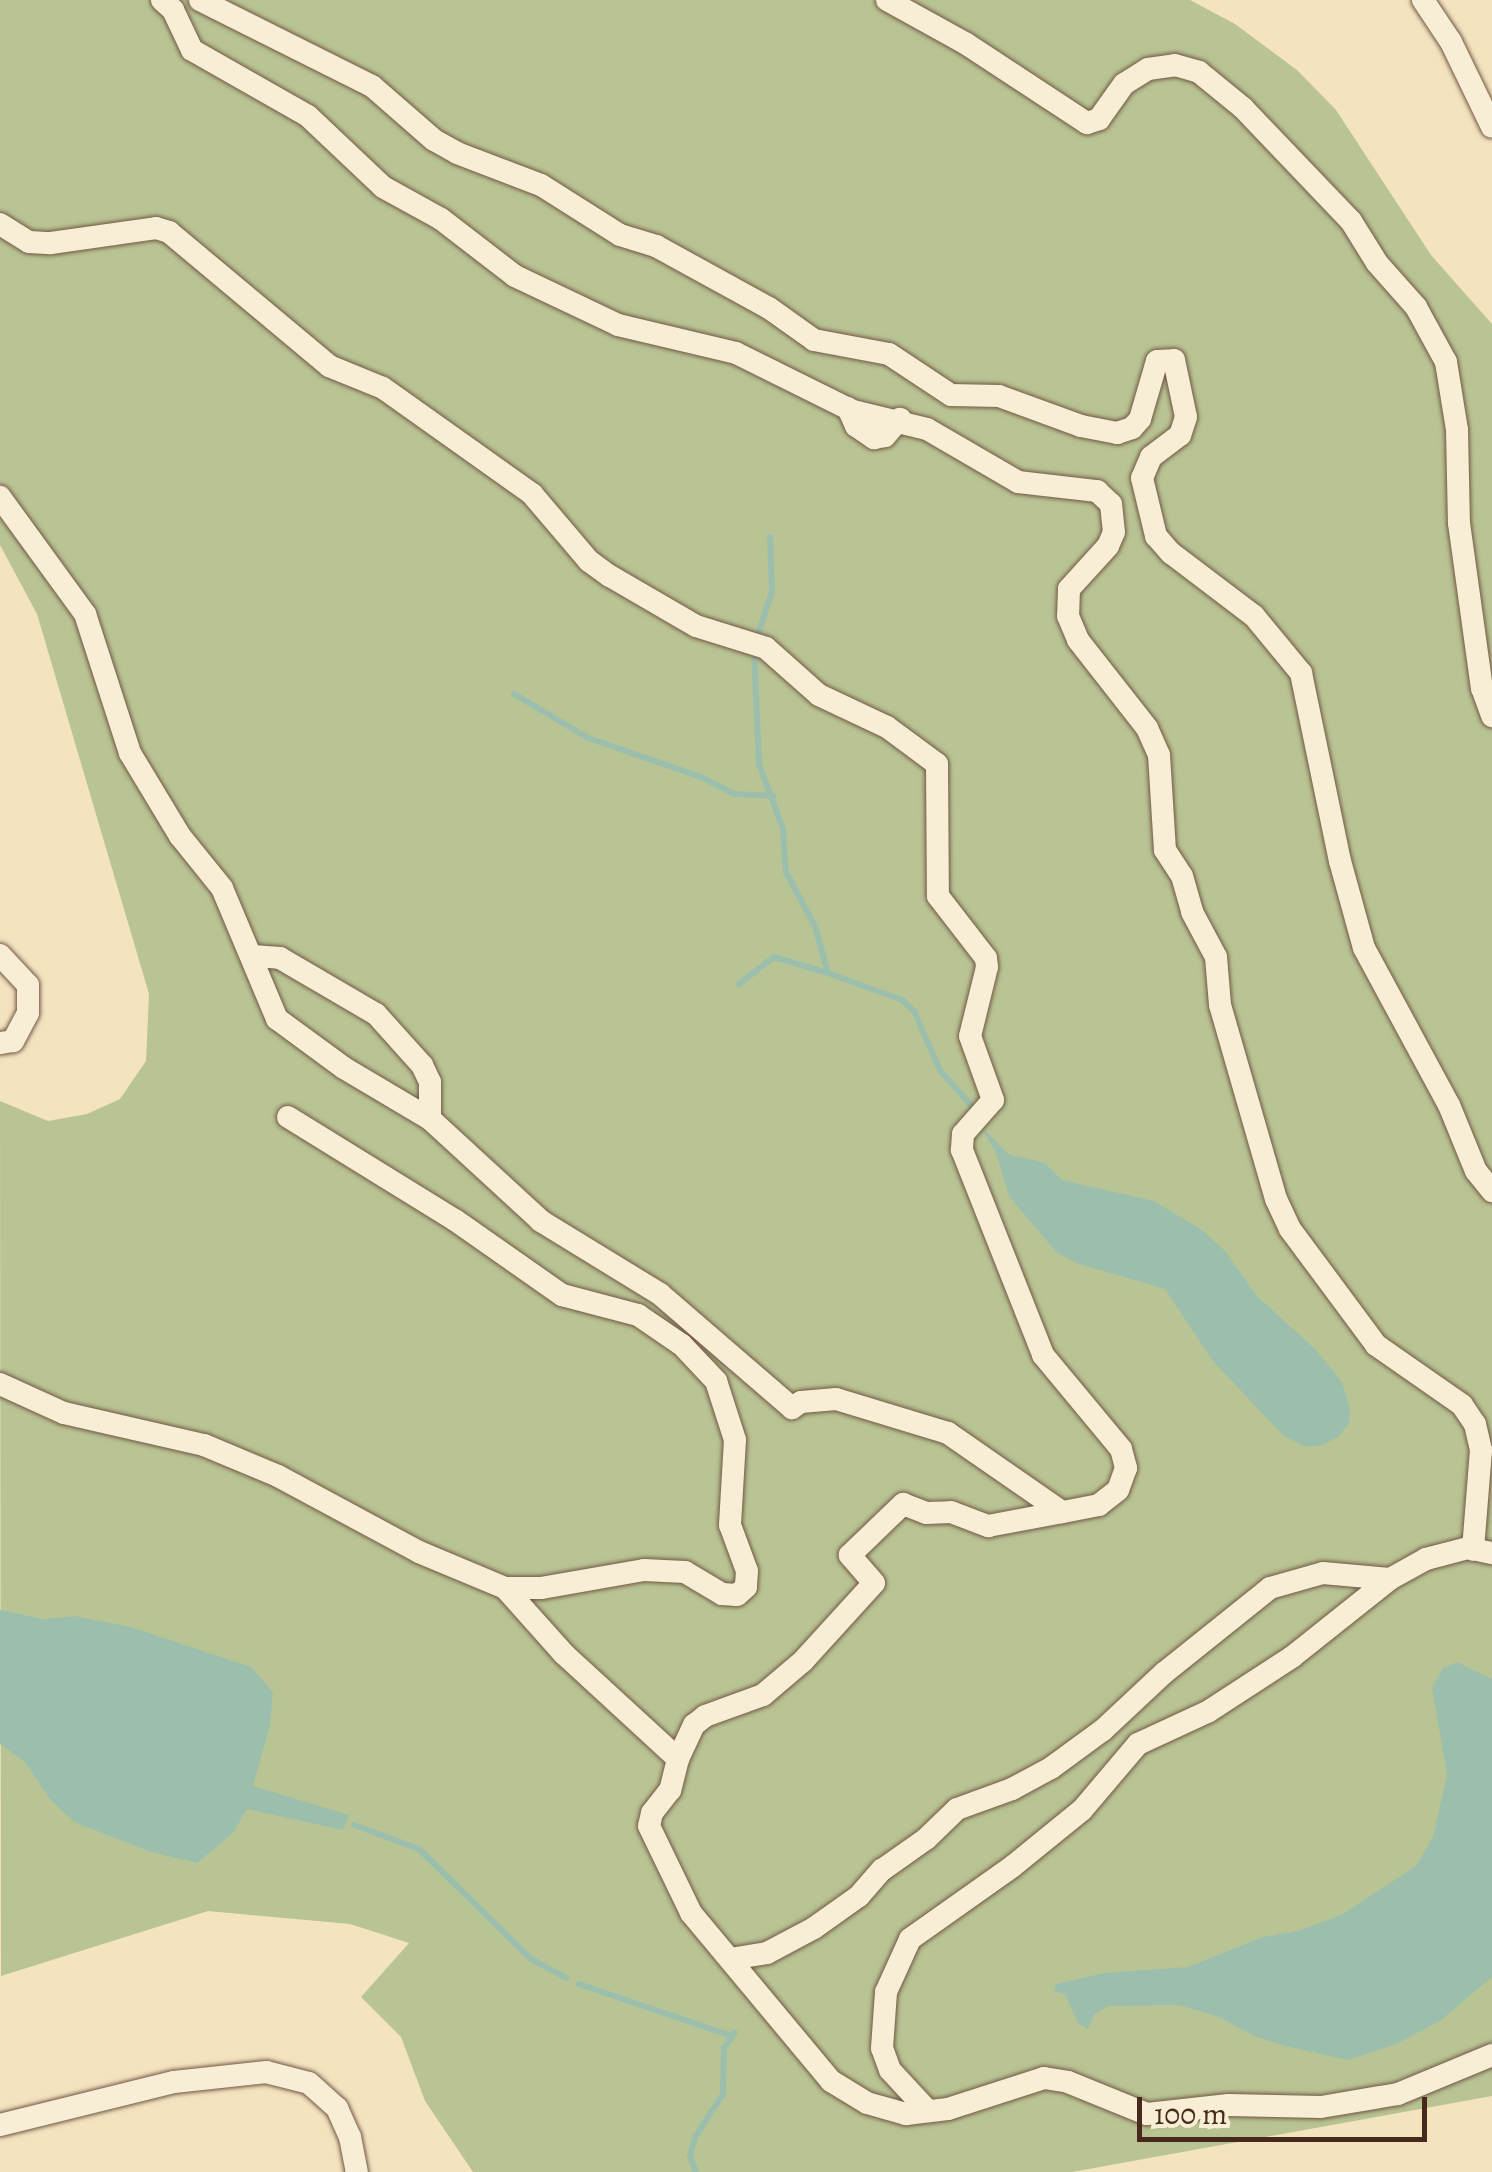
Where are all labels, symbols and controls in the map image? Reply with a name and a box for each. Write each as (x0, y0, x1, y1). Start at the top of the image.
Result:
scale bar (1142, 2077, 1432, 2139)
text: 100 m (1154, 2094, 1227, 2134)

